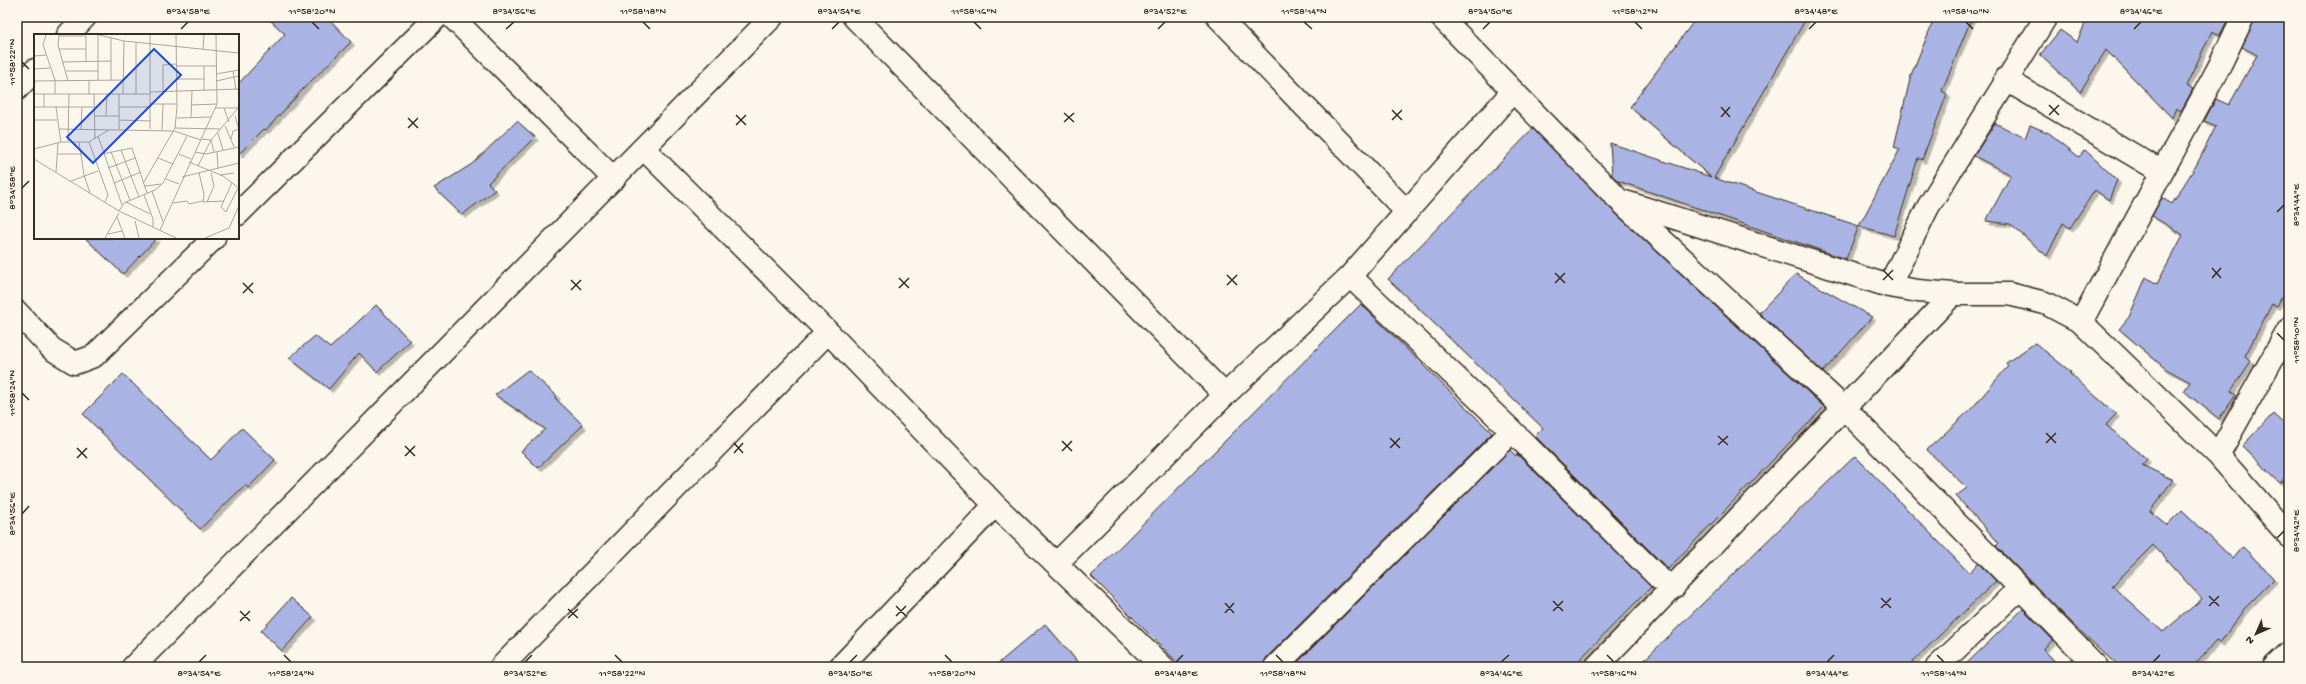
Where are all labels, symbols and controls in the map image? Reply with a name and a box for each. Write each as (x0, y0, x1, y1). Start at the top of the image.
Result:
text: 8°34'58"E (166, 6, 211, 18)
text: 11°58'20"N (287, 6, 336, 18)
text: 8°34'56"E (492, 6, 536, 18)
text: 11°58'18"N (619, 6, 666, 18)
text: 8°34'54"E (818, 6, 861, 18)
text: 11°58'16"N (950, 6, 997, 18)
text: 8°34'52"E (1144, 6, 1187, 18)
text: 11°58'14"N (1280, 6, 1327, 18)
text: 8°34'50"E (1468, 6, 1513, 18)
text: 11°58'12"N (1611, 6, 1658, 18)
text: 8°34'48"E (1794, 6, 1838, 18)
text: 11°58'10"N (1942, 6, 1990, 18)
text: 8°34'46"E (2120, 6, 2163, 18)
inset map (34, 34, 239, 239)
text: 11°58'22"N (7, 38, 19, 86)
text: 8°34'58"E (7, 165, 19, 210)
text: 8°34'44"E (2291, 183, 2303, 226)
text: 11°58'10"N (2291, 316, 2303, 364)
text: 11°58'24"N (7, 369, 19, 417)
text: 8°34'56"E (7, 492, 19, 536)
text: 8°34'42"E (2291, 509, 2303, 552)
north arrow (2236, 614, 2276, 654)
text: N (2244, 633, 2257, 646)
text: 8°34'54"E (178, 668, 221, 680)
text: 11°58'24"N (267, 668, 315, 680)
text: 8°34'52"E (504, 668, 547, 680)
text: 11°58'22"N (598, 668, 646, 680)
text: 8°34'50"E (828, 668, 873, 680)
text: 11°58'20"N (927, 668, 976, 680)
text: 8°34'48"E (1154, 668, 1198, 680)
text: 11°58'18"N (1259, 668, 1306, 680)
text: 8°34'46"E (1480, 668, 1523, 680)
text: 11°58'16"N (1590, 668, 1637, 680)
text: 8°34'44"E (1806, 668, 1849, 680)
text: 11°58'14"N (1920, 668, 1967, 680)
text: 8°34'42"E (2132, 668, 2175, 680)

